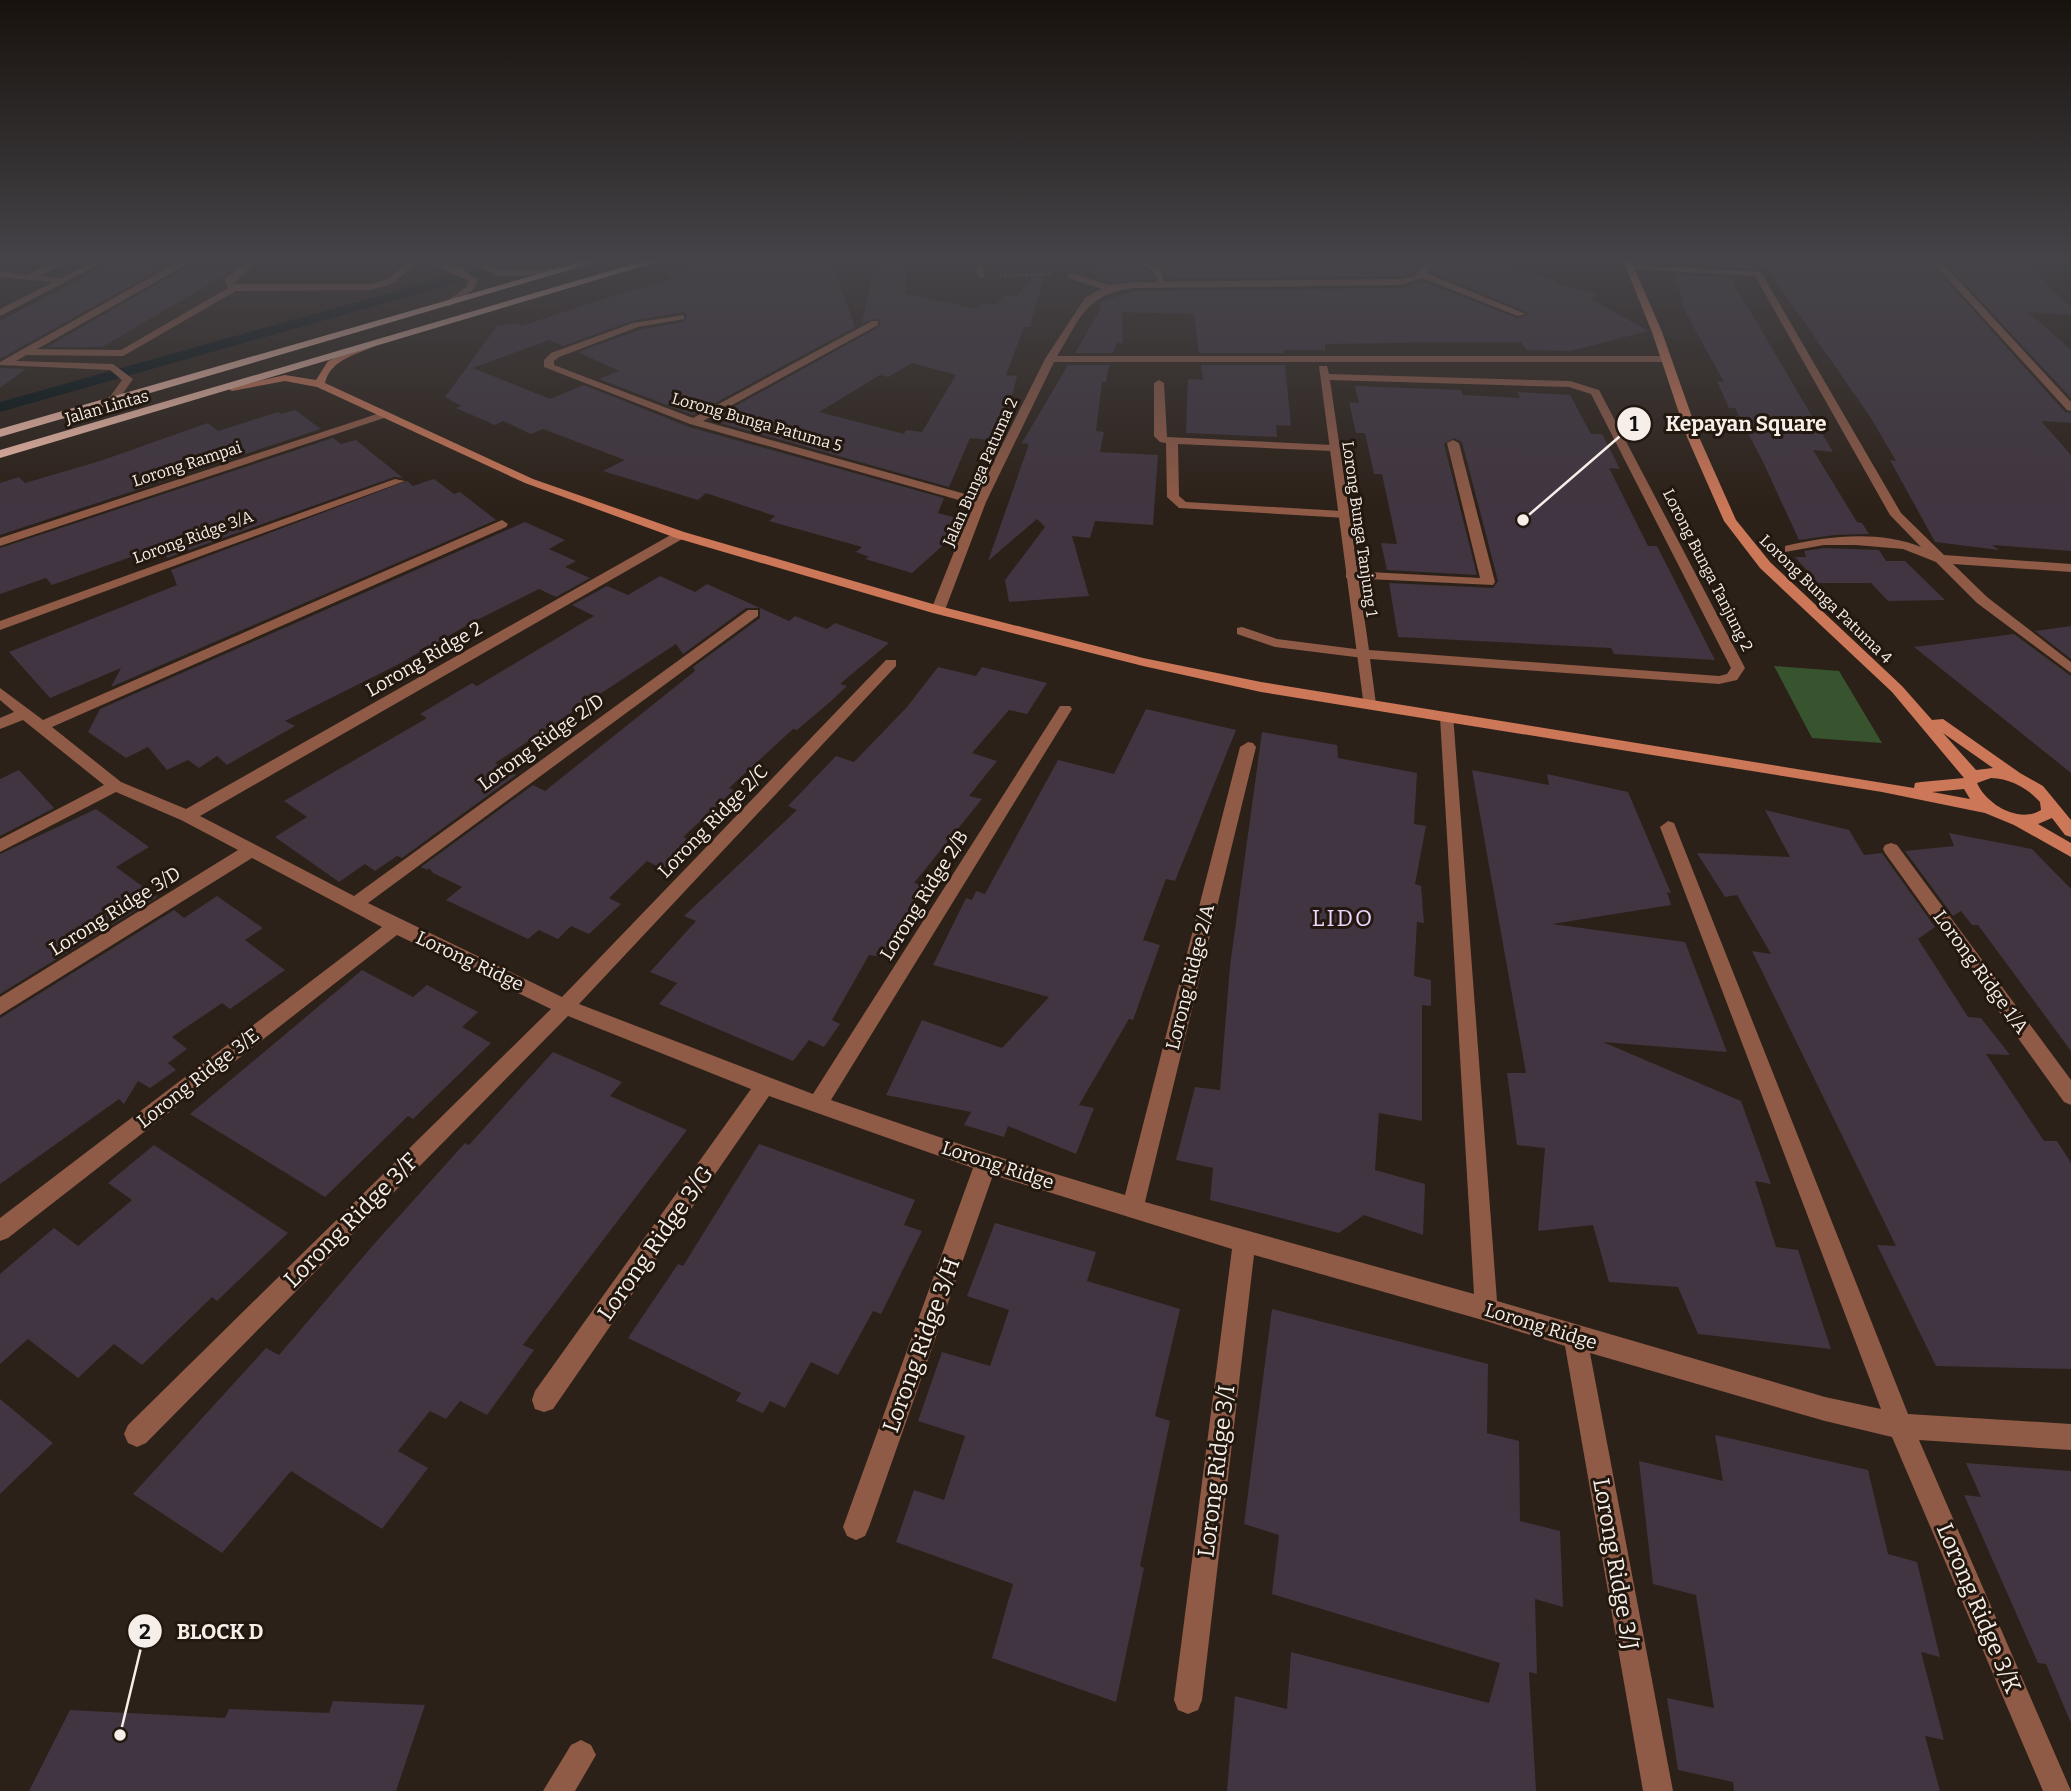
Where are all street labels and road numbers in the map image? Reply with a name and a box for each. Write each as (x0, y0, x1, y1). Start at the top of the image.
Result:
street label: Jalan Lintas (62, 386, 151, 428)
street label: Lorong Bunga Patuma 5 (670, 389, 844, 455)
street label: Jalan Bunga Patuma 2 (938, 395, 1021, 550)
street label: Lorong Rampai (130, 437, 244, 491)
street label: Lorong Bunga Tanjung 1 (1338, 440, 1382, 619)
street label: Lorong Bunga Tanjung 2 (1659, 486, 1757, 654)
street label: Lorong Ridge 3/A (130, 506, 256, 568)
street label: Lorong Bunga Patuma 4 (1756, 531, 1897, 668)
street label: Lorong Ridge 2 (362, 616, 486, 702)
street label: Lorong Ridge 2/D (474, 689, 608, 795)
street label: Lorong Ridge 2/C (653, 760, 773, 882)
street label: Lorong Ridge 2/B (875, 826, 973, 964)
street label: Lorong Ridge 3/D (45, 861, 185, 961)
street label: Lorong Ridge 2/A (1161, 901, 1219, 1052)
street label: Lorong Ridge 1/A (1929, 906, 2034, 1039)
street label: Lorong Ridge (412, 926, 528, 996)
street label: Lorong Ridge 3/E (132, 1023, 264, 1133)
street label: Lorong Ridge (939, 1136, 1057, 1194)
street label: Lorong Ridge 3/F (278, 1147, 424, 1293)
street label: Lorong Ridge 3/G (591, 1160, 719, 1326)
street label: Lorong Ridge 3/H (876, 1254, 966, 1436)
street label: Lorong Ridge (1482, 1298, 1600, 1354)
street label: Lorong Ridge 3/I (1192, 1383, 1240, 1559)
street label: Lorong Ridge 3/J (1587, 1476, 1645, 1652)
street label: Lorong Ridge 3/K (1931, 1519, 2027, 1697)

